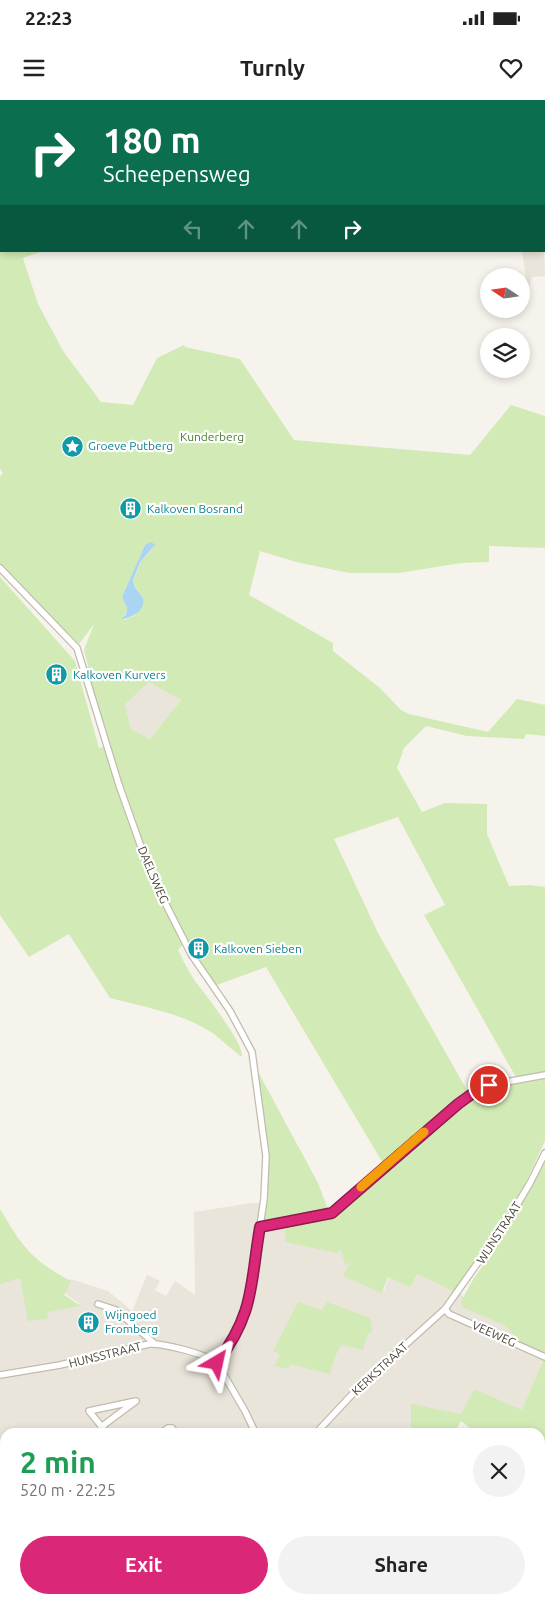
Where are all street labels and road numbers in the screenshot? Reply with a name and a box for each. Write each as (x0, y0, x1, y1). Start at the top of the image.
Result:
street label: DAELSWEG (136, 844, 171, 905)
street label: WIJNSTRAAT (474, 1199, 524, 1266)
street label: VEEWEG (470, 1318, 518, 1349)
street label: HUNSSTRAAT (67, 1339, 143, 1370)
street label: KERKSTRAAT (349, 1339, 411, 1398)

